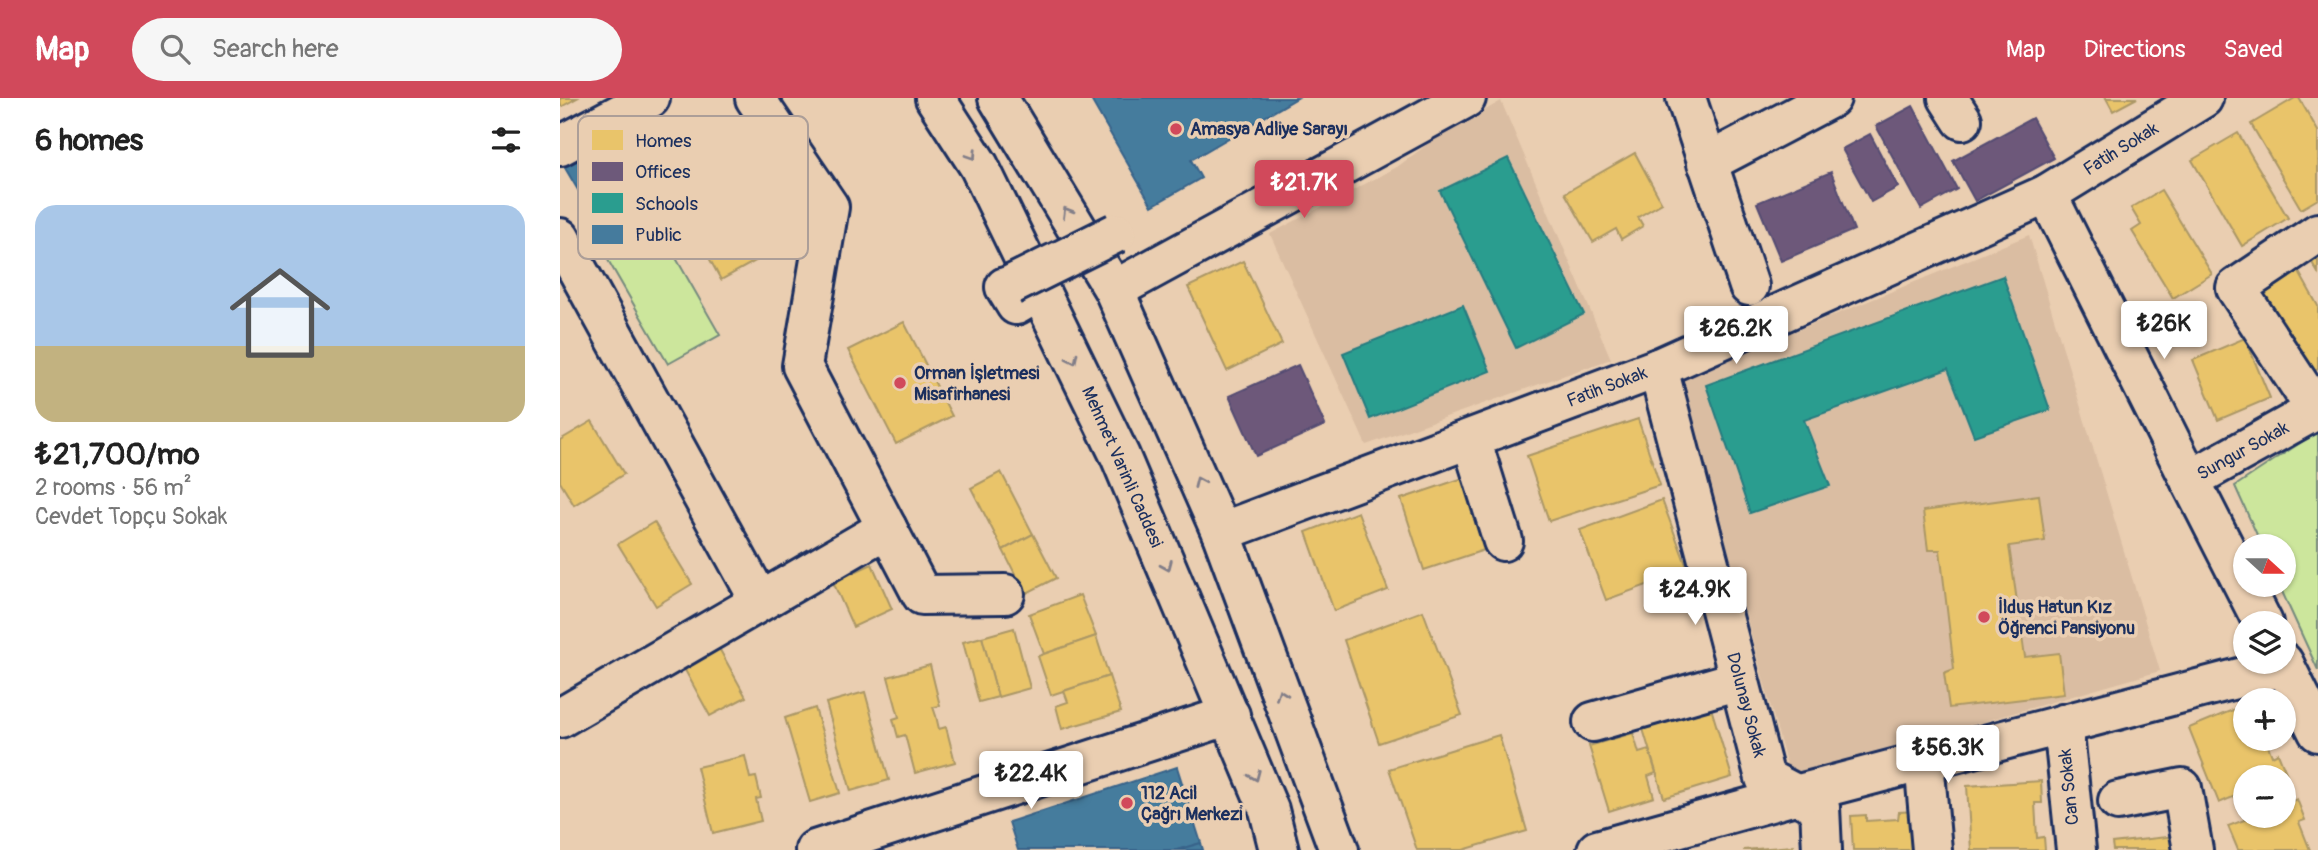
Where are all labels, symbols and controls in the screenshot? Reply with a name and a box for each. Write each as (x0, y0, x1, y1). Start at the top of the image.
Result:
search box (132, 18, 622, 81)
text: Map (35, 29, 90, 70)
icon: search (156, 30, 194, 68)
text: Search here (212, 33, 339, 65)
text: Map (2006, 35, 2046, 64)
text: Directions (2084, 35, 2185, 64)
text: Saved (2223, 35, 2283, 64)
legend (578, 116, 808, 259)
street label: Fatih Sokak (2079, 117, 2163, 181)
place label: Amasya Adliye Sarayı (1190, 118, 1348, 141)
icon: filters (487, 121, 525, 159)
marker: Amasya Adliye Sarayı (1168, 121, 1184, 137)
text: 6 homes (35, 122, 143, 159)
text: Homes (635, 129, 692, 153)
one-way arrow (964, 147, 977, 160)
text: Offices (635, 160, 691, 184)
pin: ₺21.7K (1247, 160, 1361, 220)
text: ₺21.7K (1271, 168, 1337, 197)
text: Schools (635, 192, 699, 216)
one-way arrow (1062, 207, 1075, 220)
text: Public (635, 223, 682, 247)
icon: home (217, 250, 343, 376)
pin: ₺26K (2123, 302, 2205, 361)
pin: ₺26.2K (1679, 306, 1793, 366)
text: ₺26K (2137, 309, 2191, 338)
text: ₺26.2K (1700, 314, 1772, 343)
one-way arrow (1065, 352, 1079, 364)
street label: Fatih Sokak (1564, 361, 1651, 413)
place label: Orman İşletmesi Misafirhanesi (914, 362, 1039, 406)
marker: Orman İşletmesi Misafirhanesi (892, 375, 908, 391)
street label: Mehmet Varinli Caddesi (1076, 383, 1168, 551)
street label: Sungur Sokak (2193, 416, 2293, 486)
text: ₺21,700/mo (35, 436, 200, 473)
text: 2 rooms · 56 m² (35, 473, 192, 502)
one-way arrow (1193, 477, 1207, 489)
text: Cevdet Topçu Sokak (35, 502, 227, 531)
north arrow (2233, 534, 2296, 597)
map controls (2233, 534, 2296, 828)
one-way arrow (1159, 559, 1173, 572)
pin: ₺24.9K (1638, 568, 1752, 627)
text: ₺24.9K (1660, 575, 1730, 604)
place label: İlduş Hatun Kız Öğrenci Pansiyonu (1998, 596, 2135, 640)
marker: İlduş Hatun Kız Öğrenci Pansiyonu (1976, 609, 1992, 625)
button: layers (2233, 611, 2296, 674)
street label: Dolunay Sokak (1721, 650, 1771, 761)
button: + (2233, 688, 2296, 751)
one-way arrow (1276, 689, 1290, 701)
pin: ₺56.3K (1891, 726, 2005, 785)
text: ₺56.3K (1912, 733, 1984, 762)
street label: Can Sokak (2054, 747, 2084, 826)
pin: ₺22.4K (974, 752, 1088, 811)
text: ₺22.4K (995, 759, 1067, 788)
button: − (2233, 765, 2296, 828)
one-way arrow (1247, 769, 1261, 781)
place label: 112 Acil Çağrı Merkezi (1141, 782, 1242, 826)
marker: 112 Acil Çağrı Merkezi (1119, 795, 1135, 811)

